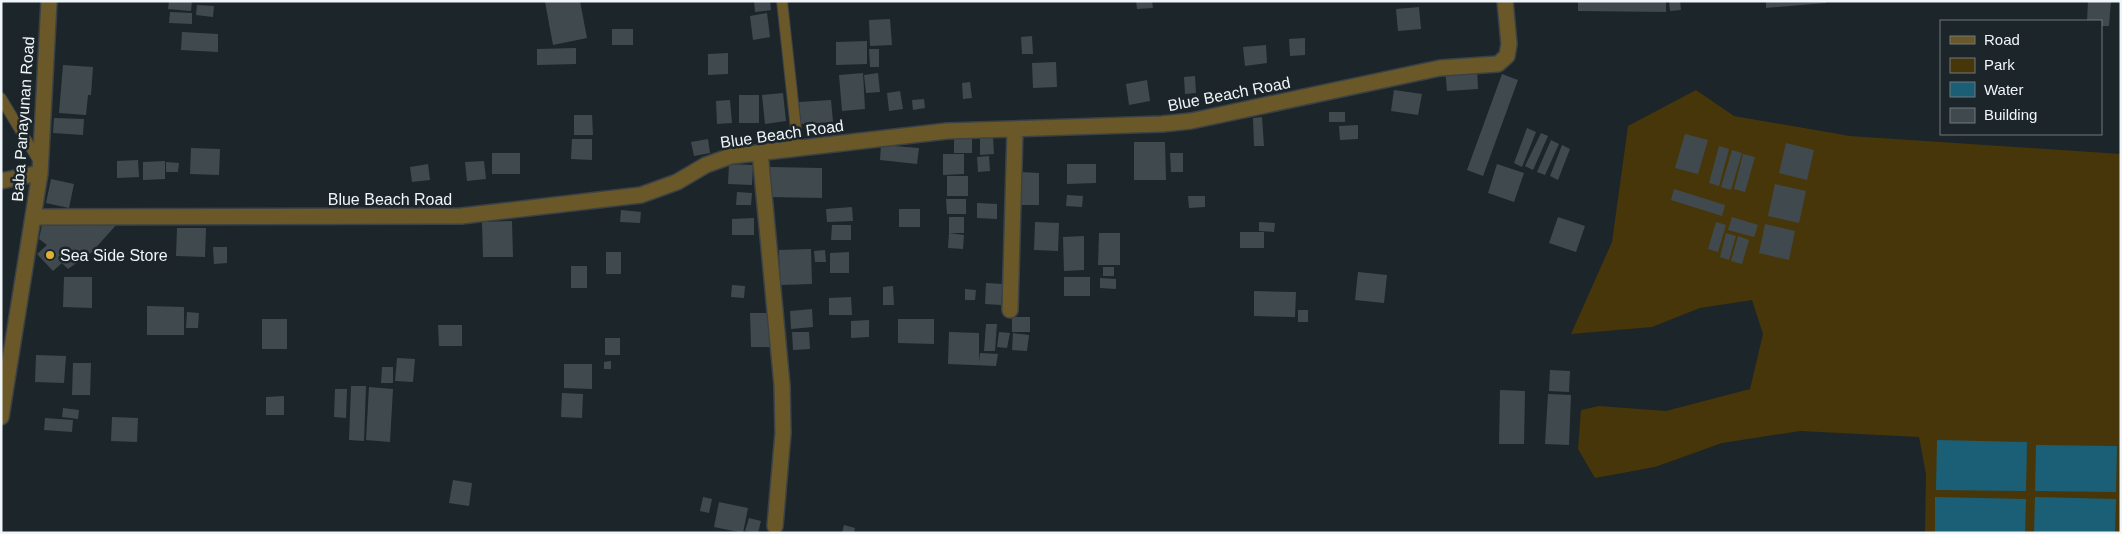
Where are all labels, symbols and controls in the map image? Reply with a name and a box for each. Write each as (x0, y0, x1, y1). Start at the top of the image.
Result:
legend (1940, 20, 2102, 135)
text: Road (1984, 31, 2020, 48)
street label: Baba Panayunan Road (9, 36, 37, 202)
text: Park (1984, 56, 2015, 73)
street label: Blue Beach Road (1166, 74, 1292, 114)
text: Water (1984, 81, 2023, 98)
text: Building (1984, 106, 2037, 123)
street label: Blue Beach Road (719, 117, 845, 151)
street label: Blue Beach Road (328, 191, 452, 208)
place label: Sea Side Store (60, 247, 168, 264)
marker: Sea Side Store (44, 249, 56, 261)

